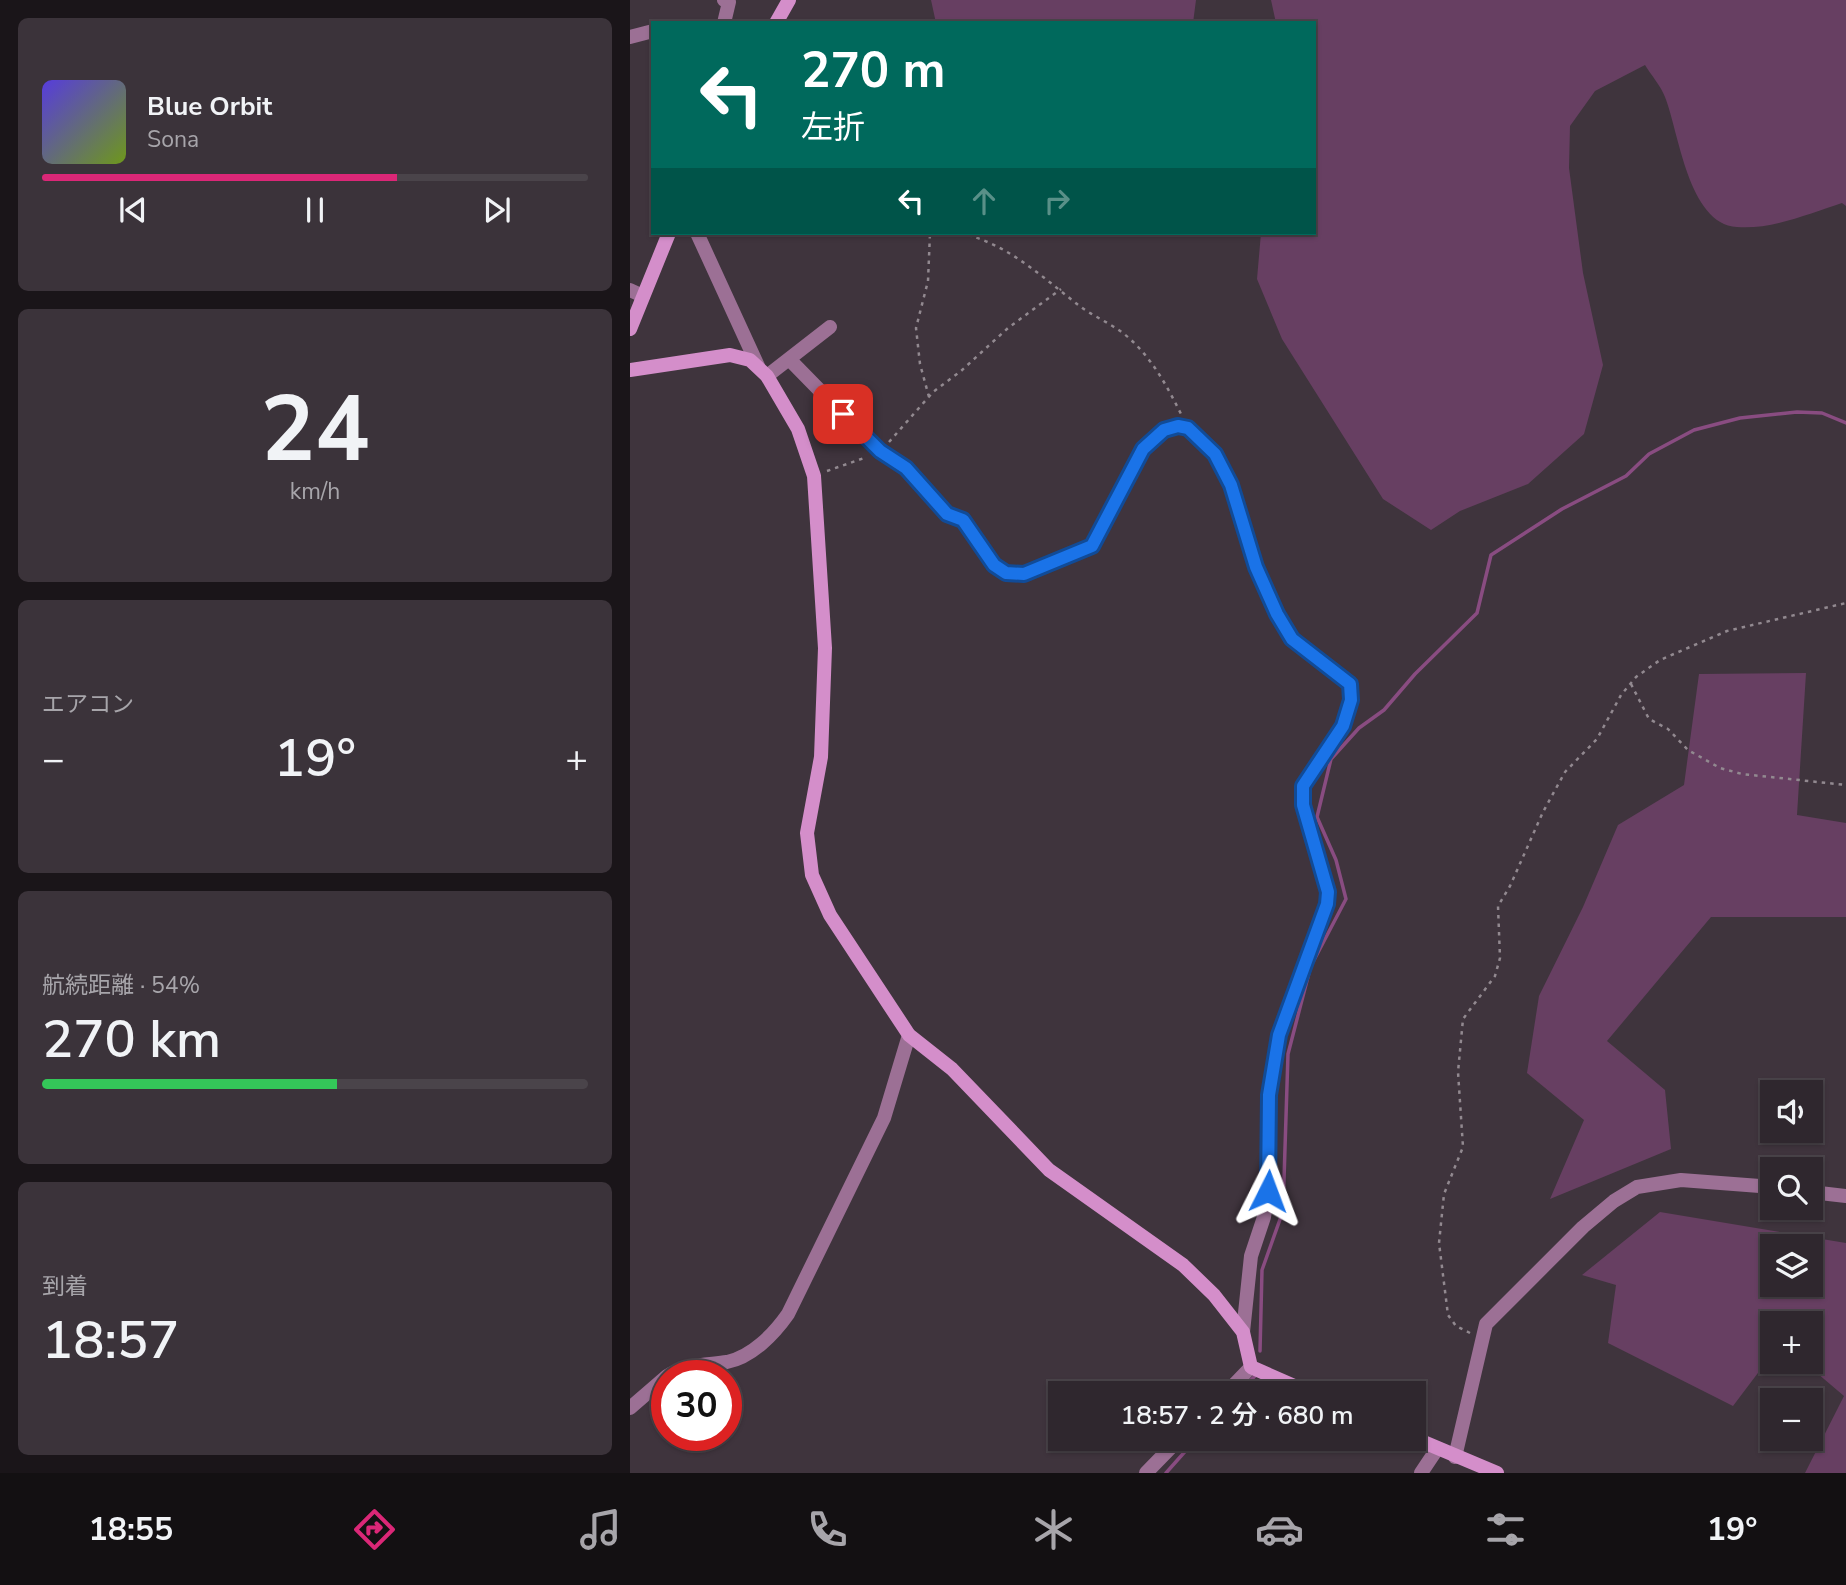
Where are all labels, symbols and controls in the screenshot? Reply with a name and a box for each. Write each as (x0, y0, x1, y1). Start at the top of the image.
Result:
text: 270 m (801, 37, 945, 104)
icon: left (686, 49, 777, 140)
text: Blue Orbit (147, 89, 272, 124)
text: 左折 (801, 106, 865, 149)
text: Sona (147, 124, 199, 155)
icon: left (892, 182, 930, 220)
icon: ahead (965, 182, 1003, 220)
icon: right (1038, 182, 1076, 220)
icon: previous (114, 191, 152, 229)
icon: pause (296, 191, 334, 229)
icon: next (478, 191, 516, 229)
text: 24 (260, 368, 370, 492)
pin (813, 384, 873, 444)
icon: arrive (824, 395, 862, 433)
text: km/h (290, 476, 340, 507)
text: エアコン (42, 689, 134, 720)
text: 19° (274, 723, 356, 794)
text: − (42, 734, 65, 785)
text: + (565, 734, 588, 785)
text: 航続距離 · 54% (42, 970, 200, 1001)
text: 270 km (42, 1004, 221, 1075)
map controls (1760, 1080, 1823, 1451)
button: sound (1760, 1080, 1823, 1143)
position arrow (1231, 1154, 1305, 1228)
button: search (1760, 1157, 1823, 1220)
button: layers (1760, 1234, 1823, 1297)
text: 到着 (42, 1271, 88, 1302)
text: 18:57 (42, 1305, 179, 1376)
button: + (1760, 1311, 1823, 1374)
speed limit sign: 30 (651, 1360, 742, 1451)
button: − (1760, 1388, 1823, 1451)
text: 18:57 · 2 分 · 680 m (1121, 1398, 1353, 1433)
icon: directions (350, 1505, 399, 1554)
icon: music (576, 1505, 625, 1554)
icon: phone (803, 1505, 852, 1554)
icon: climate (1029, 1505, 1078, 1554)
icon: car (1255, 1505, 1304, 1554)
icon: filters (1481, 1505, 1530, 1554)
text: 18:55 (89, 1508, 173, 1551)
text: 19° (1707, 1508, 1757, 1551)

